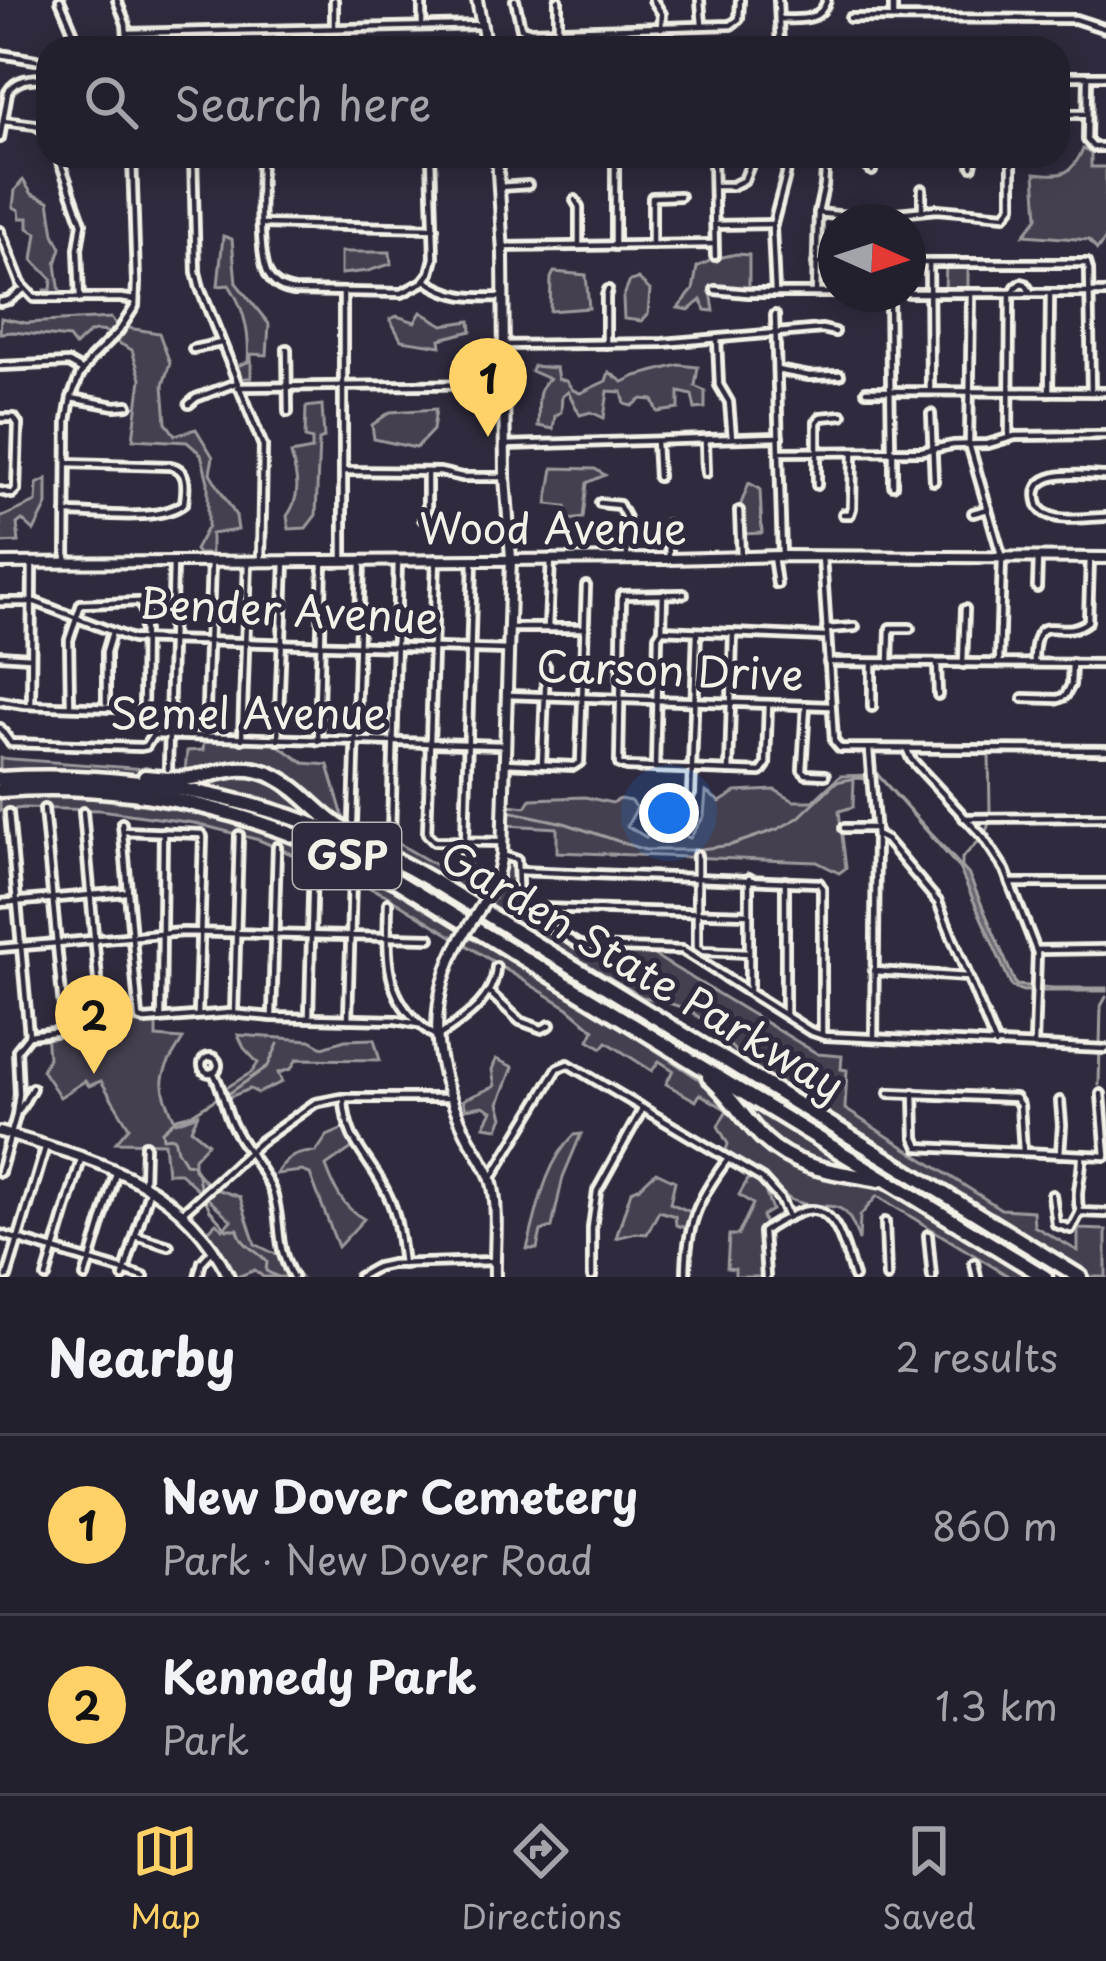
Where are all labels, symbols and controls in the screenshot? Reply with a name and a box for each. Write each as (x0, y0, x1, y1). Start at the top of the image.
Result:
search box (36, 36, 1070, 168)
text: Search here (174, 68, 431, 136)
icon: search (78, 69, 144, 135)
north arrow (818, 204, 926, 312)
pin: 1 (449, 338, 527, 437)
street label: Wood Avenue (419, 495, 687, 558)
street label: Bender Avenue (138, 569, 440, 648)
street label: Carson Drive (535, 632, 805, 705)
street label: Semel Avenue (110, 680, 386, 743)
your location (639, 783, 699, 843)
road number: GSP (293, 823, 401, 889)
street label: Garden State Parkway (429, 823, 857, 1115)
pin: 2 (55, 975, 133, 1074)
text: Nearby (48, 1317, 235, 1394)
text: 2 results (896, 1326, 1058, 1385)
text: New Dover Cemetery (162, 1461, 638, 1529)
text: 1 (78, 1495, 96, 1554)
text: 860 m (932, 1495, 1058, 1554)
text: Park · New Dover Road (162, 1529, 593, 1588)
text: Kennedy Park (162, 1641, 477, 1709)
text: 2 (73, 1675, 101, 1734)
text: 1.3 km (935, 1675, 1058, 1734)
text: Park (162, 1709, 249, 1768)
tab: Map (130, 1818, 201, 1940)
tab: Directions (461, 1818, 622, 1940)
tab: Saved (882, 1818, 976, 1940)

